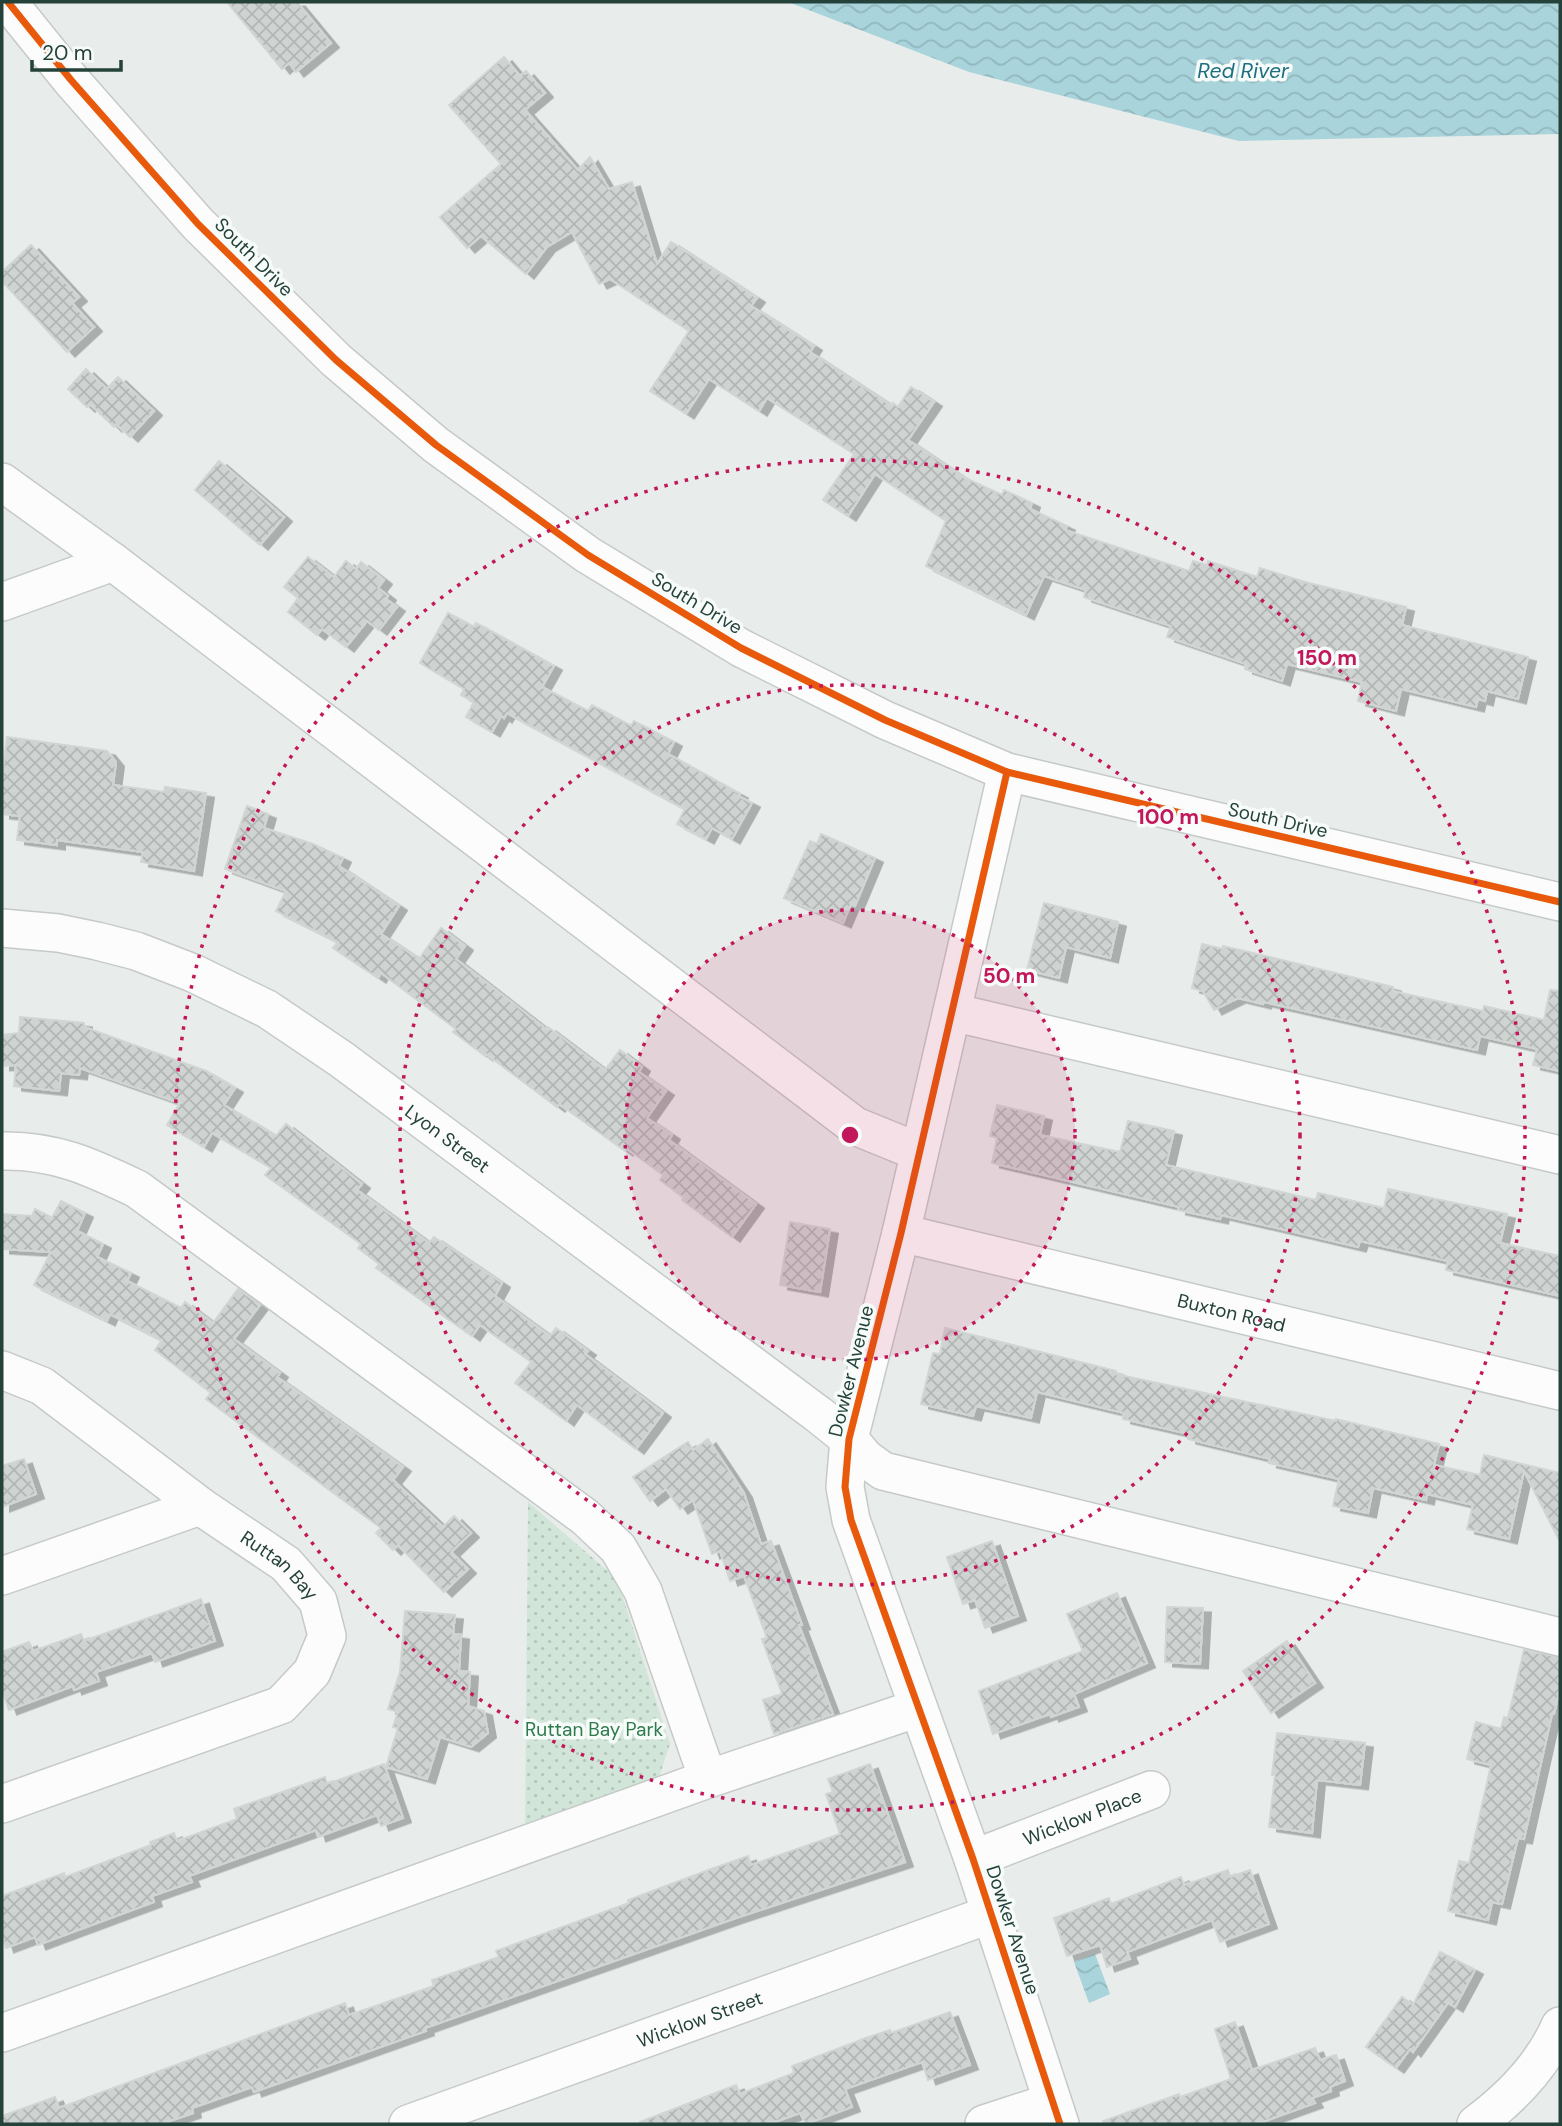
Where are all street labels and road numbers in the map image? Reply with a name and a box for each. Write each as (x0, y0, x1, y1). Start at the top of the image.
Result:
street label: South Drive (209, 212, 299, 302)
street label: South Drive (647, 566, 747, 640)
street label: South Drive (1226, 796, 1330, 844)
street label: Lyon Street (400, 1099, 495, 1178)
street label: Buxton Road (1175, 1287, 1288, 1337)
street label: Dowker Avenue (823, 1303, 879, 1439)
street label: Ruttan Bay (236, 1525, 324, 1605)
street label: Wicklow Place (1019, 1782, 1145, 1851)
street label: Dowker Avenue (980, 1862, 1046, 1998)
street label: Wicklow Street (633, 1985, 766, 2053)

